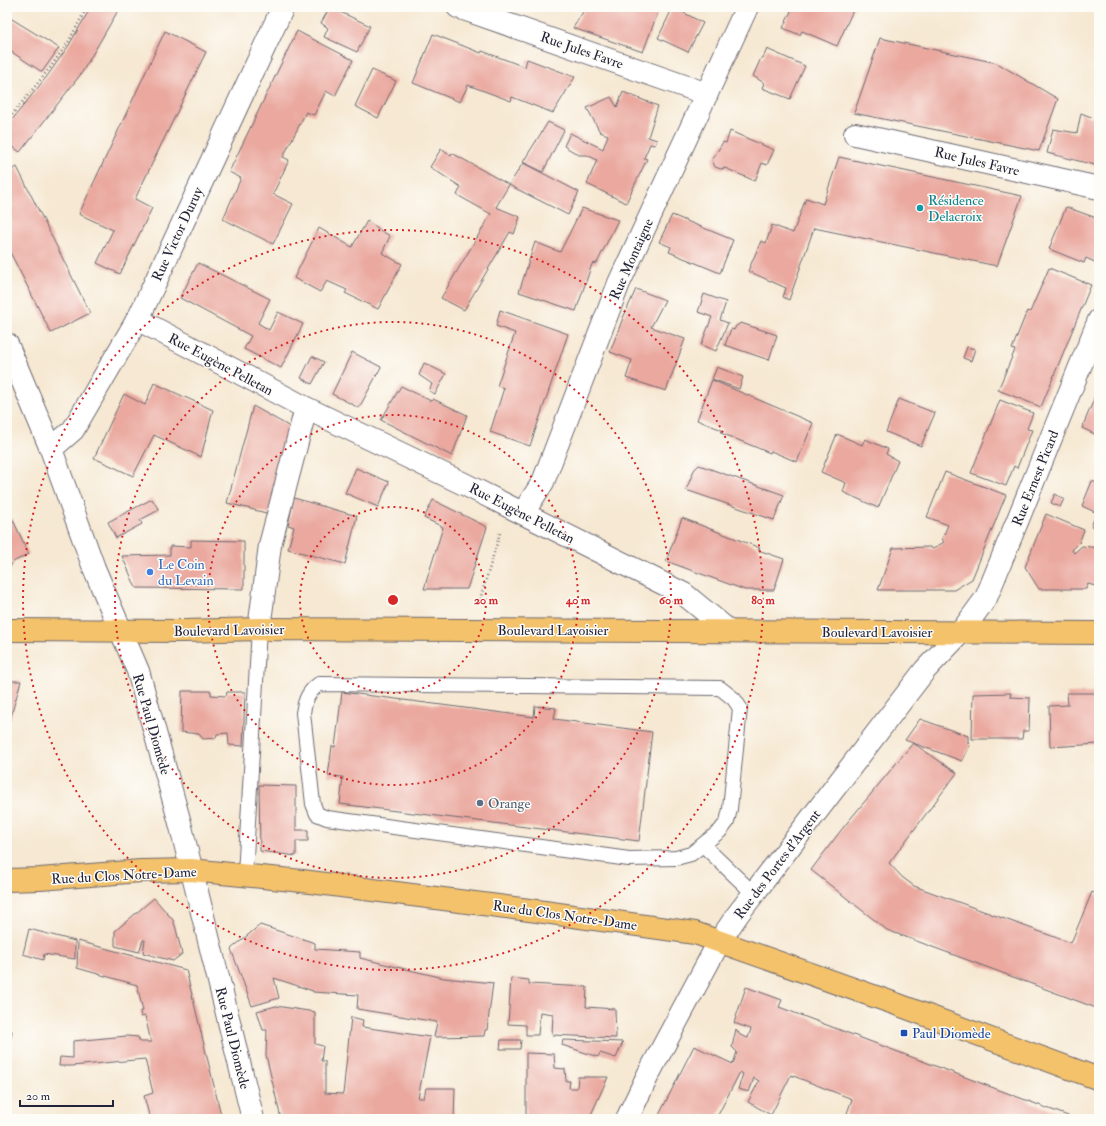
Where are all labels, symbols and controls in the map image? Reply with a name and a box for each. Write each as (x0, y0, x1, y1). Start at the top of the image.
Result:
street label: Rue Jules Favre (538, 28, 626, 73)
street label: Rue Jules Favre (933, 143, 1021, 180)
street label: Rue Victor Duruy (148, 184, 208, 284)
place label: Résidence Delacroix (928, 192, 984, 225)
marker: Résidence Delacroix (915, 203, 925, 213)
street label: Rue Montaigne (606, 216, 657, 302)
street label: Rue Eugène Pelletan (165, 330, 276, 399)
street label: Rue Ernest Picard (1009, 428, 1062, 529)
street label: Rue Eugène Pelletan (466, 480, 577, 547)
place label: Le Coin du Levain (158, 556, 214, 589)
marker: Le Coin du Levain (145, 567, 155, 577)
centre of rings (386, 593, 400, 607)
text: 20 m (474, 593, 499, 608)
text: 40 m (565, 593, 591, 608)
text: 60 m (659, 593, 684, 608)
text: 80 m (751, 593, 775, 608)
street label: Boulevard Lavoisier (173, 621, 285, 640)
street label: Boulevard Lavoisier (498, 622, 609, 639)
street label: Boulevard Lavoisier (822, 624, 933, 641)
street label: Rue Paul Diomède (129, 672, 174, 777)
place label: Orange (488, 795, 530, 812)
marker: Orange (475, 798, 485, 808)
street label: Rue des Portes d'Argent (731, 806, 824, 922)
street label: Rue du Clos Notre-Dame (51, 863, 197, 888)
street label: Rue du Clos Notre-Dame (492, 897, 638, 934)
street label: Rue Paul Diomède (212, 985, 253, 1091)
place label: Paul Diomède (912, 1025, 991, 1042)
marker: Paul Diomède (899, 1028, 909, 1038)
scale bar (20, 1082, 113, 1108)
text: 20 m (26, 1089, 51, 1104)

